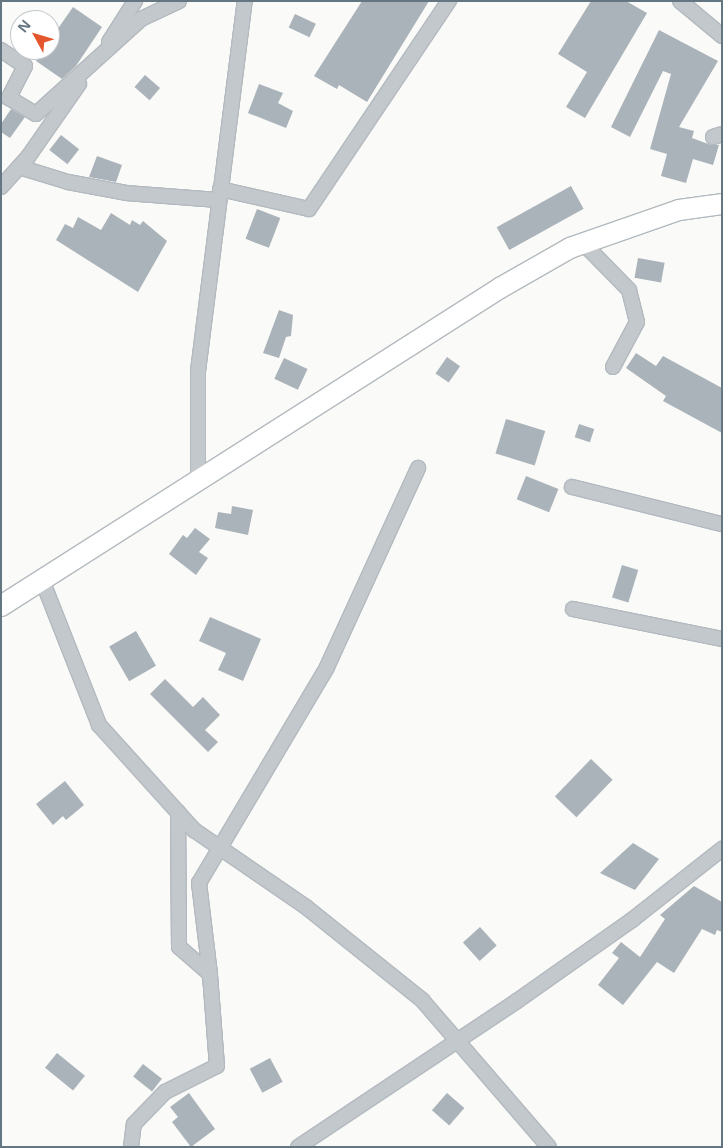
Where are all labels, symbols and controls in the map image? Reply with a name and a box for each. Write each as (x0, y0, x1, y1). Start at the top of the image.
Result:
north arrow (10, 10, 60, 60)
text: N (13, 15, 35, 36)

